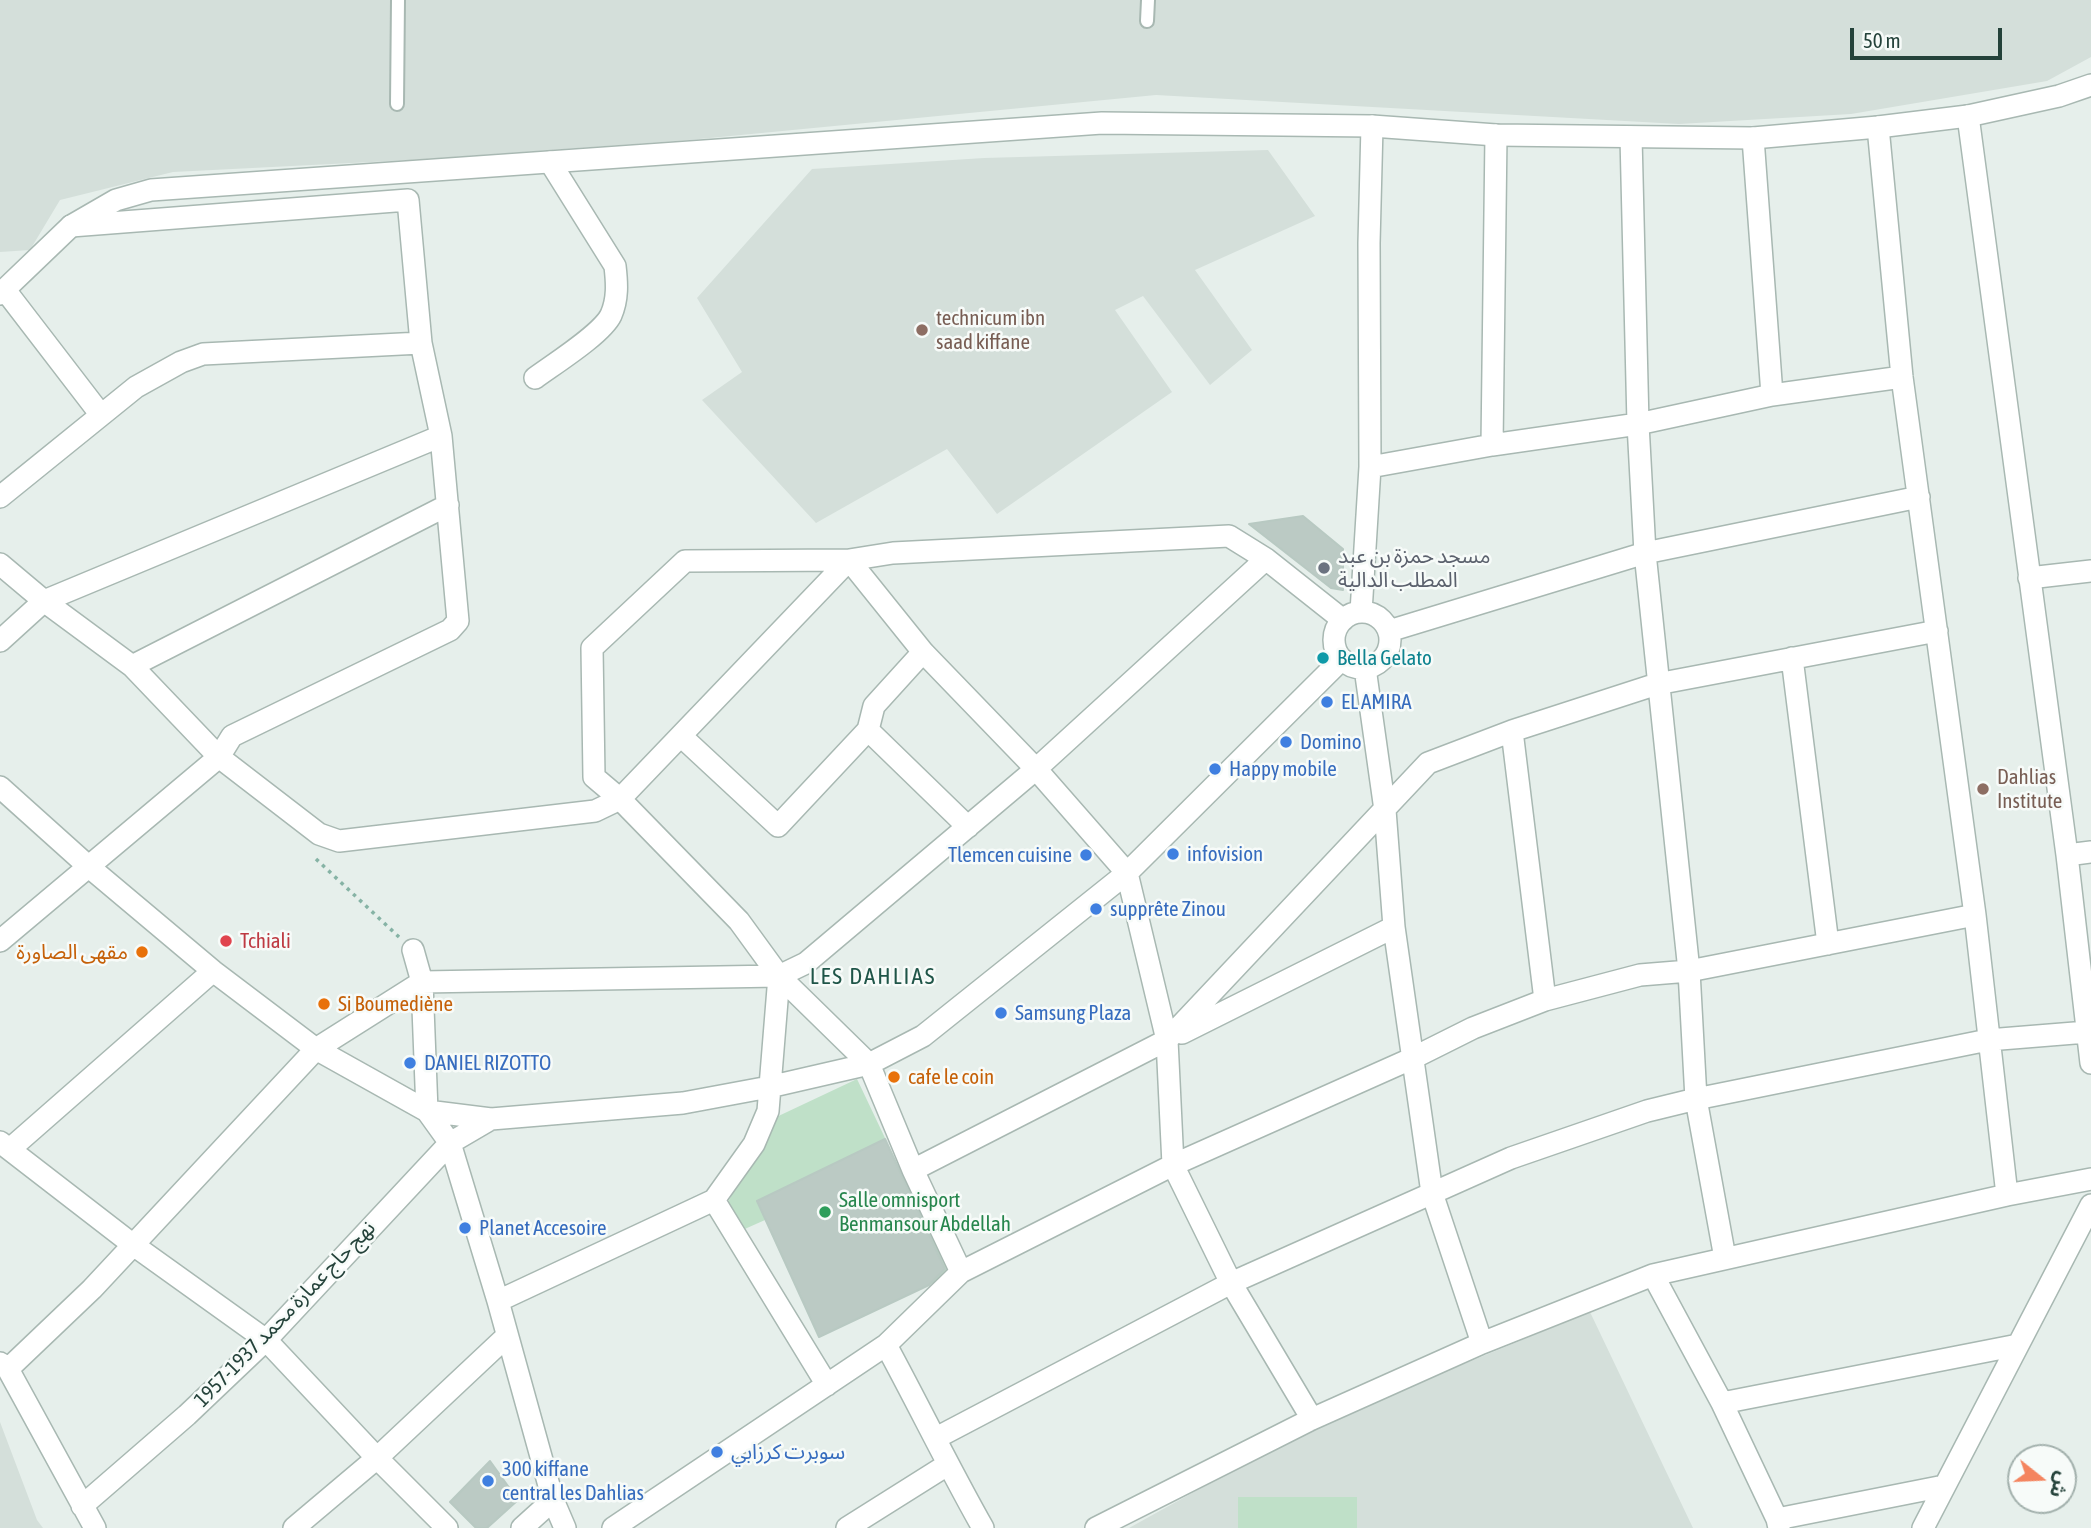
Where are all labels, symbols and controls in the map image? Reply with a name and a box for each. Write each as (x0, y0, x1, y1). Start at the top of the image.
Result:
scale bar (1853, 14, 2005, 58)
text: 50 m (1863, 28, 1901, 52)
place label: technicum ibn saad kiffane (936, 305, 1045, 355)
marker: technicum ibn saad kiffane (914, 322, 930, 338)
place label: مسجد حمزة بن عبد المطلب الدالية (1338, 543, 1490, 593)
marker: مسجد حمزة بن عبد المطلب الدالية (1316, 560, 1332, 576)
place label: Bella Gelato (1337, 645, 1432, 671)
marker: Bella Gelato (1315, 650, 1331, 666)
place label: EL AMIRA (1341, 689, 1411, 715)
marker: EL AMIRA (1319, 694, 1335, 710)
place label: Domino (1300, 729, 1362, 755)
marker: Domino (1278, 734, 1294, 750)
place label: Happy mobile (1229, 756, 1337, 782)
marker: Happy mobile (1207, 761, 1223, 777)
place label: Dahlias Institute (1997, 764, 2062, 814)
marker: Dahlias Institute (1975, 781, 1991, 797)
place label: infovision (1187, 841, 1263, 867)
place label: Tlemcen cuisine (948, 842, 1072, 868)
marker: infovision (1165, 846, 1181, 862)
marker: Tlemcen cuisine (1078, 847, 1094, 863)
place label: supprête Zinou (1110, 896, 1226, 922)
marker: supprête Zinou (1088, 901, 1104, 917)
place label: Tchiali (240, 928, 291, 954)
marker: Tchiali (218, 933, 234, 949)
place label: مقهى الصاورة (16, 939, 128, 965)
marker: مقهى الصاورة (134, 944, 150, 960)
district label: LES DAHLIAS (811, 963, 935, 991)
place label: Si Boumediène (338, 991, 453, 1017)
marker: Si Boumediène (316, 996, 332, 1012)
place label: Samsung Plaza (1015, 1000, 1131, 1026)
marker: Samsung Plaza (993, 1005, 1009, 1021)
place label: DANIEL RIZOTTO (424, 1050, 551, 1076)
marker: DANIEL RIZOTTO (402, 1055, 418, 1071)
place label: cafe le coin (908, 1064, 994, 1090)
marker: cafe le coin (886, 1069, 902, 1085)
place label: Salle omnisport Benmansour Abdellah (839, 1187, 1011, 1237)
marker: Salle omnisport Benmansour Abdellah (817, 1204, 833, 1220)
place label: Planet Accesoire (479, 1215, 606, 1241)
street label: نهج حاج عمارة محمد 1937-1957 (189, 1216, 381, 1412)
marker: Planet Accesoire (457, 1220, 473, 1236)
place label: سوبرت كرزابي (731, 1439, 845, 1465)
marker: سوبرت كرزابي (709, 1444, 725, 1460)
north arrow (2007, 1444, 2077, 1514)
place label: 300 kiffane central les Dahlias (502, 1456, 644, 1506)
text: ش (2046, 1469, 2075, 1501)
marker: 300 kiffane central les Dahlias (480, 1473, 496, 1489)

